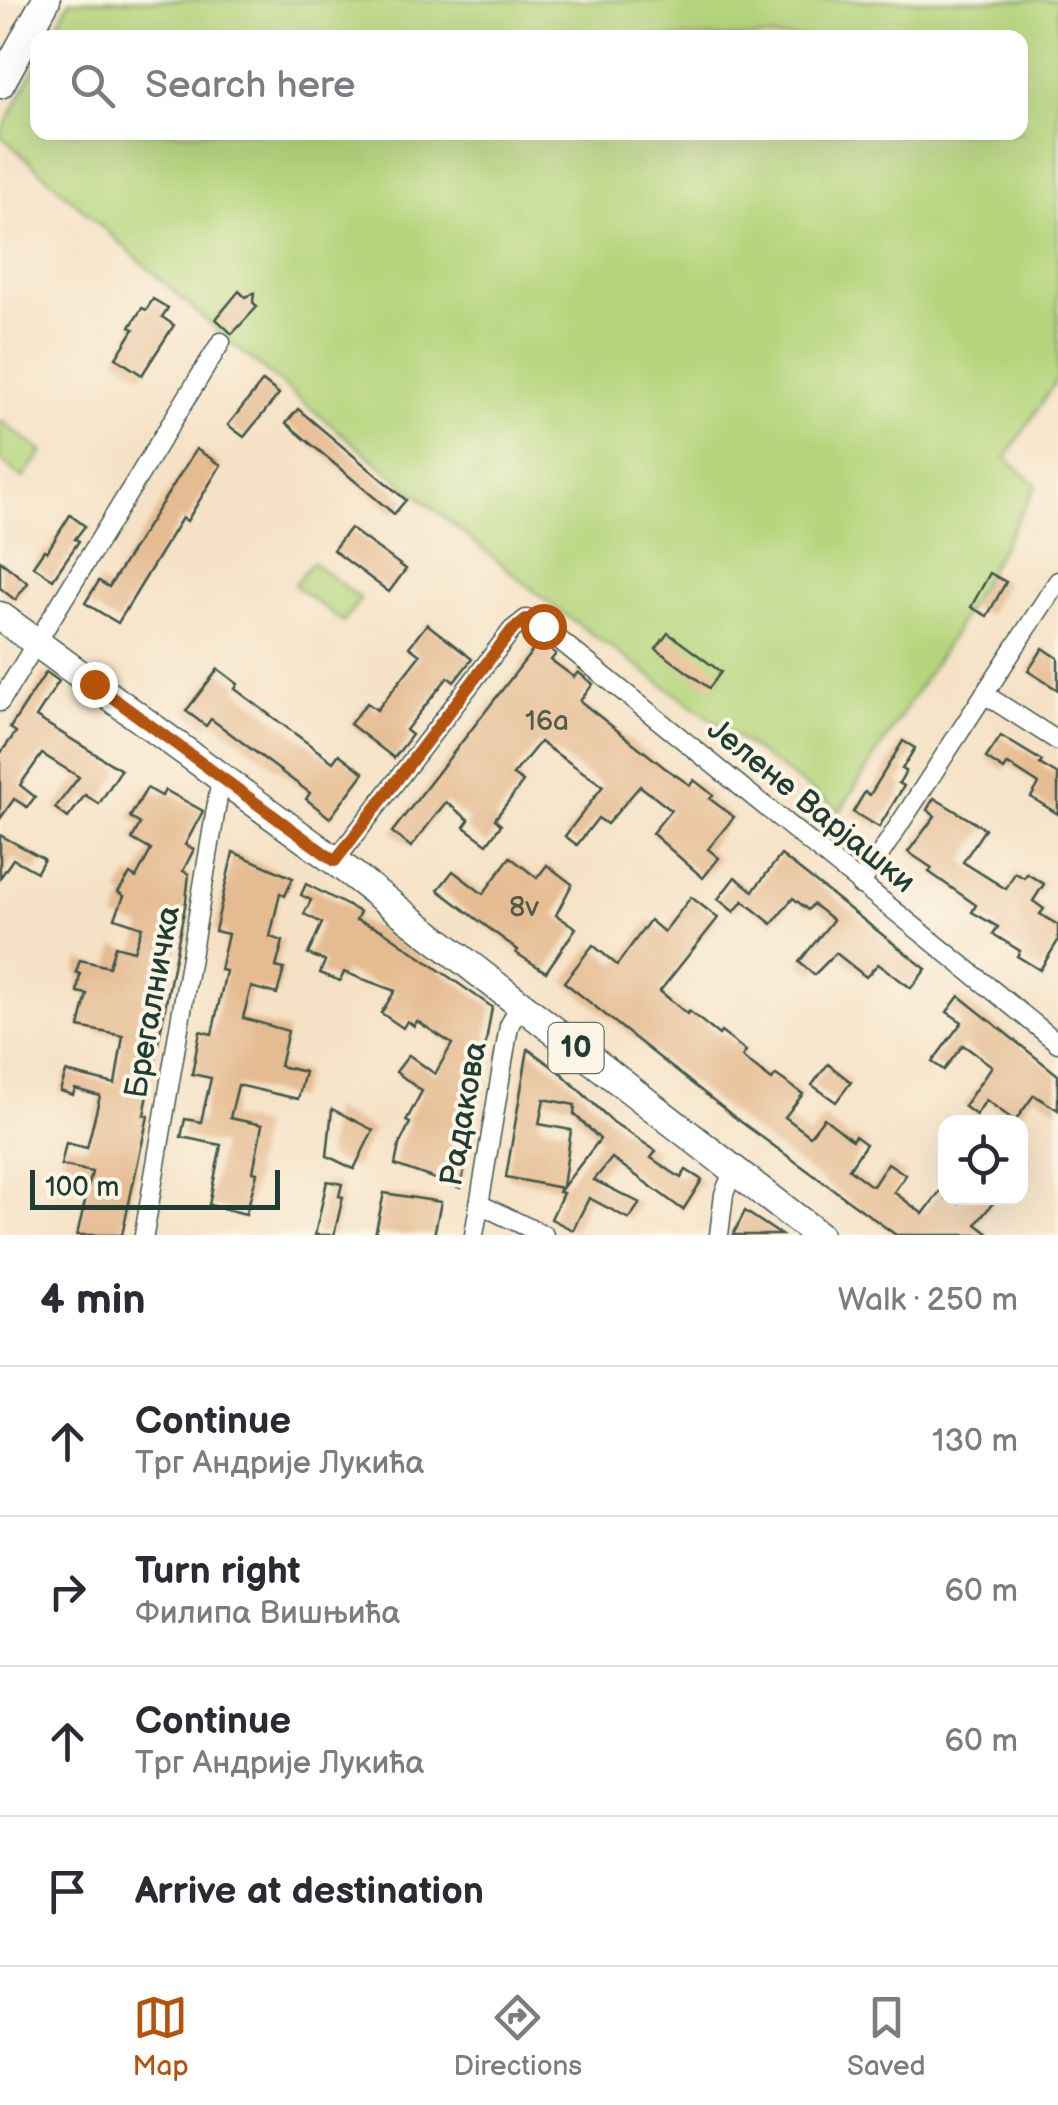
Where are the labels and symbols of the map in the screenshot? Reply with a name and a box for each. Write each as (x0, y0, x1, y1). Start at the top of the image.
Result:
route start (521, 604, 567, 650)
route end (72, 662, 118, 708)
house number: 16a (525, 705, 569, 738)
street label: Јелене Варјашки (699, 710, 923, 902)
house number: 8v (509, 891, 539, 924)
street label: Брегалничка (117, 903, 189, 1101)
road number: 10 (548, 1023, 604, 1073)
street label: Радакова (432, 1038, 496, 1189)
scale bar (30, 1165, 280, 1210)

